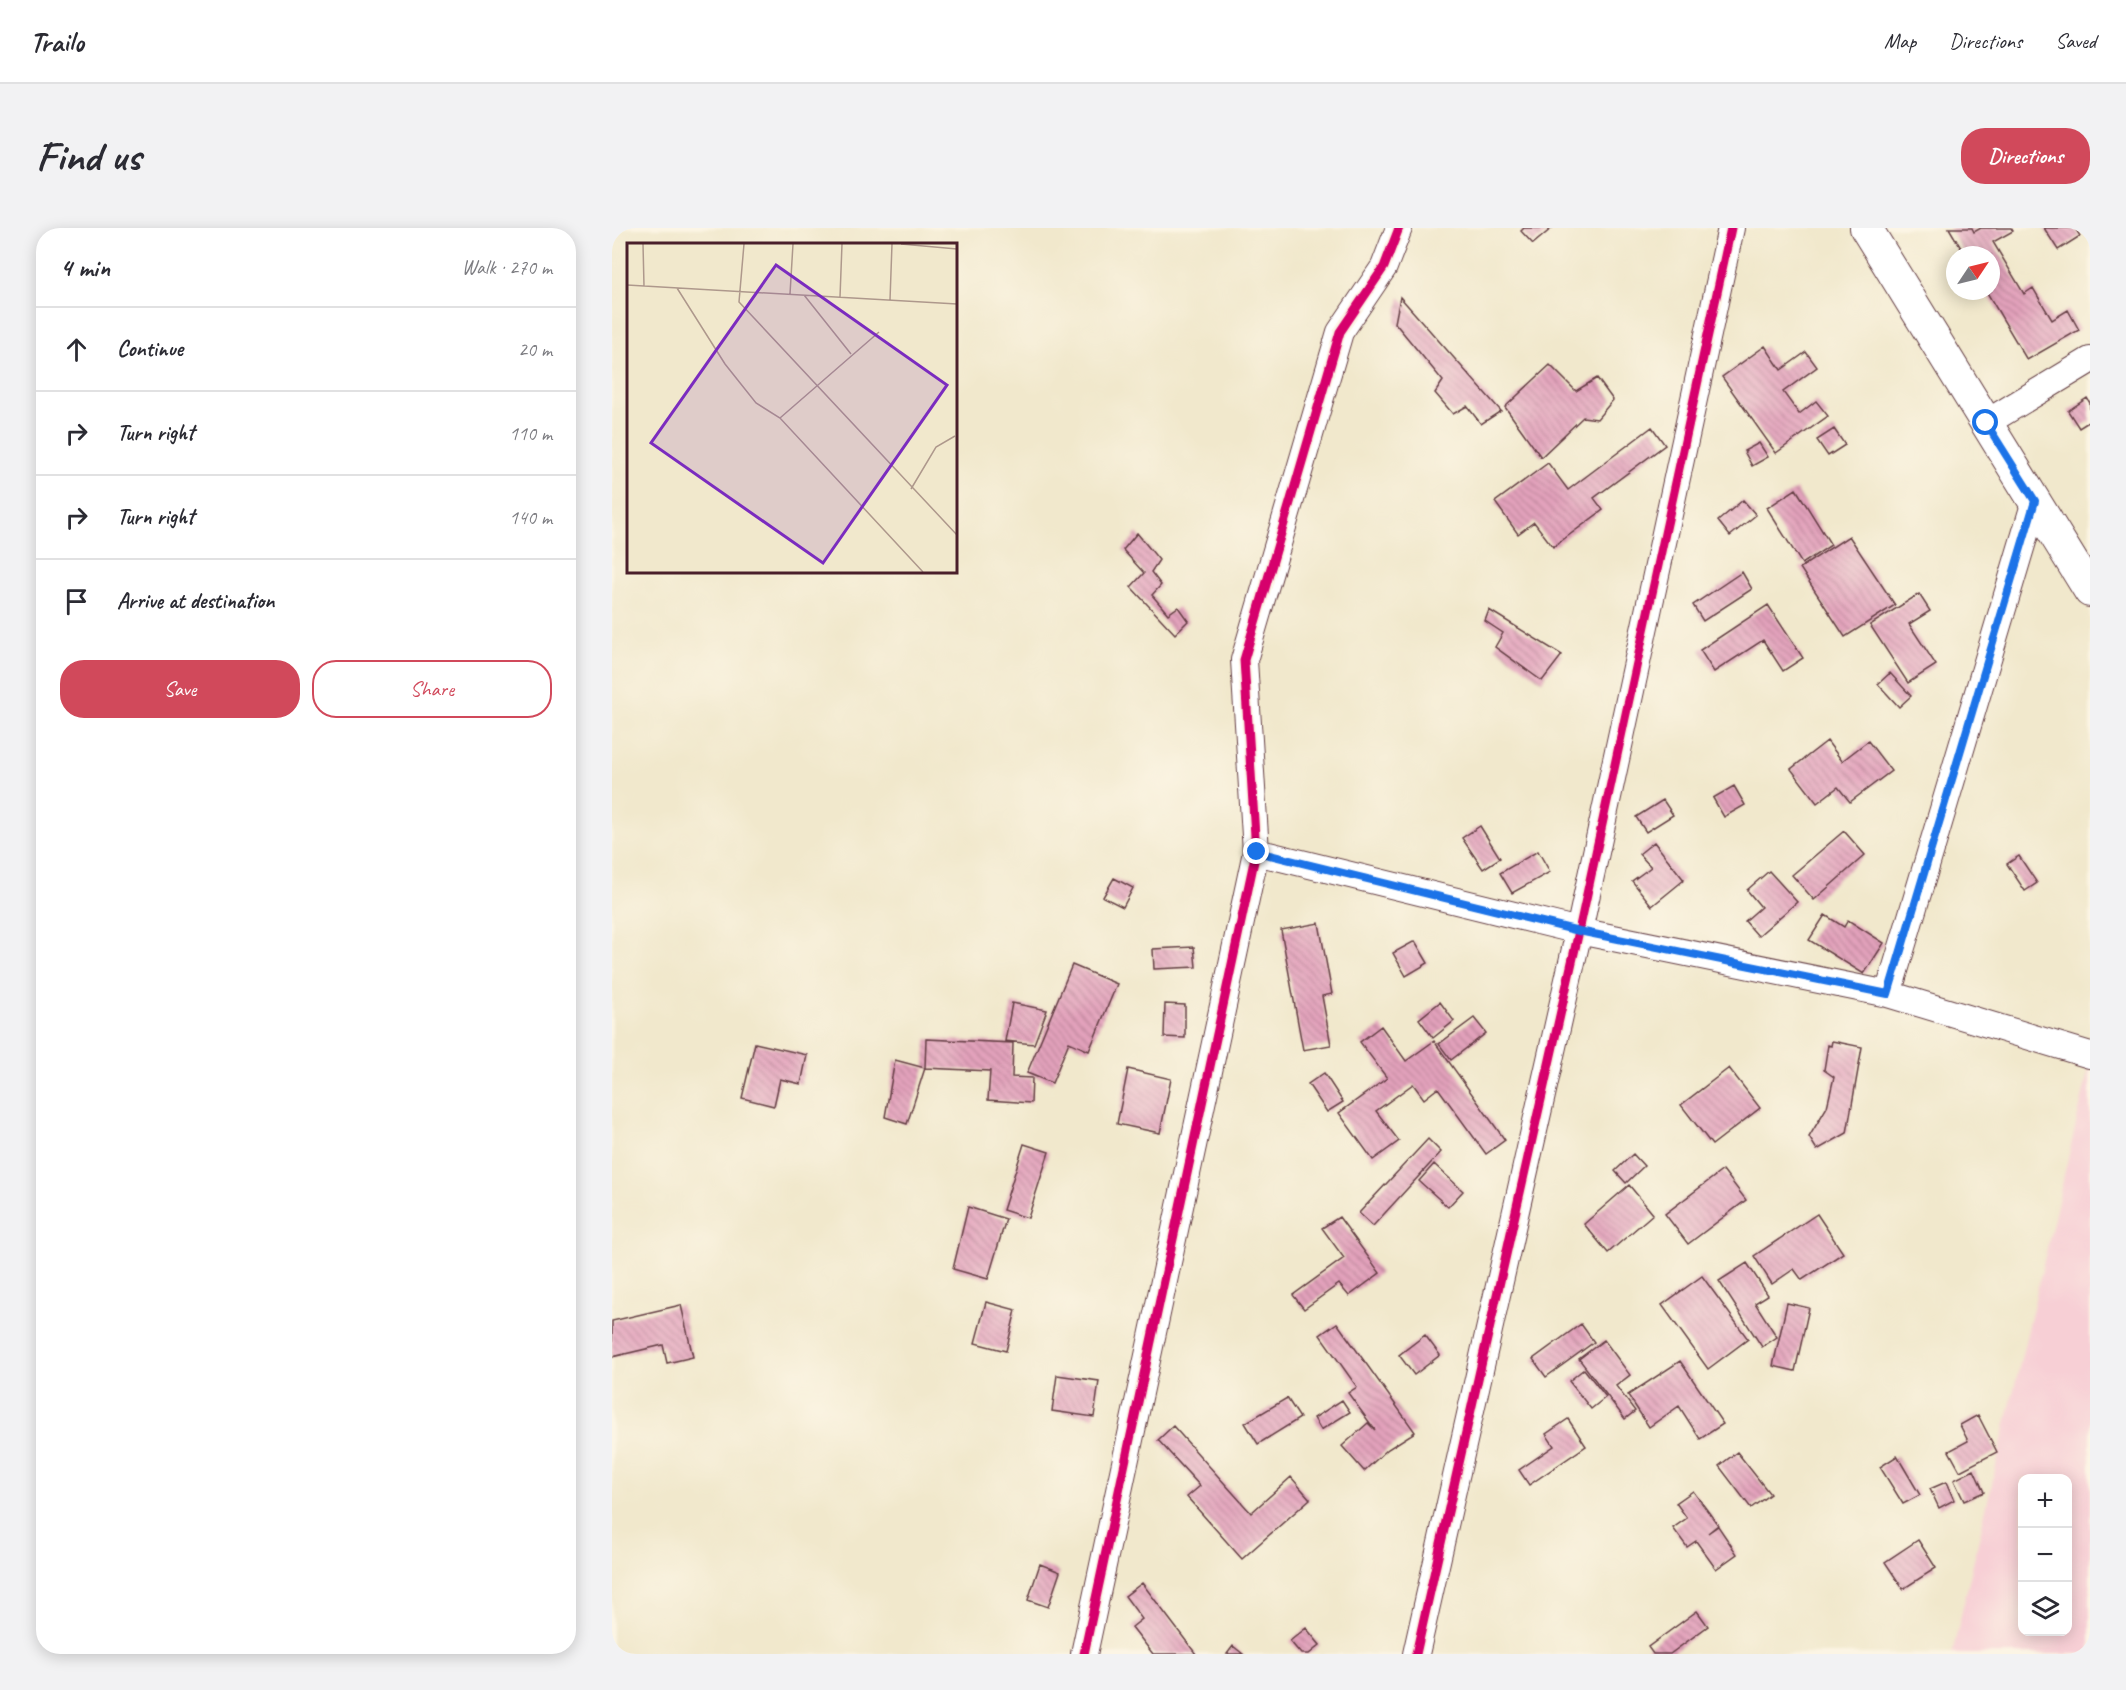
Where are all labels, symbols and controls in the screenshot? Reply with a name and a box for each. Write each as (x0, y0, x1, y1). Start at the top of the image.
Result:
text: Trailo (30, 24, 84, 59)
text: Map (1884, 28, 1916, 54)
text: Directions (1949, 28, 2022, 54)
text: Saved (2055, 28, 2096, 54)
button: Directions (1961, 128, 2090, 184)
text: Find us (36, 130, 141, 183)
inset map (627, 243, 957, 573)
north arrow (1946, 246, 2000, 300)
text: 4 min (60, 251, 110, 284)
text: Walk · 270 m (462, 255, 552, 280)
icon: ahead (60, 333, 93, 366)
text: Continue (117, 335, 183, 363)
text: 20 m (518, 337, 552, 362)
route start (1972, 409, 1998, 435)
icon: right (60, 417, 93, 450)
text: Turn right (117, 419, 194, 447)
text: 110 m (509, 421, 552, 446)
icon: right (60, 501, 93, 534)
text: Turn right (117, 503, 194, 531)
text: 140 m (509, 505, 552, 530)
icon: arrive (60, 585, 93, 618)
text: Arrive at destination (117, 587, 274, 615)
button: Save (60, 660, 300, 718)
button: Share (312, 660, 552, 718)
route end (1243, 838, 1269, 864)
map controls (2018, 1474, 2072, 1636)
button: + (2018, 1474, 2072, 1528)
button: − (2018, 1528, 2072, 1582)
button: layers (2018, 1582, 2072, 1636)

